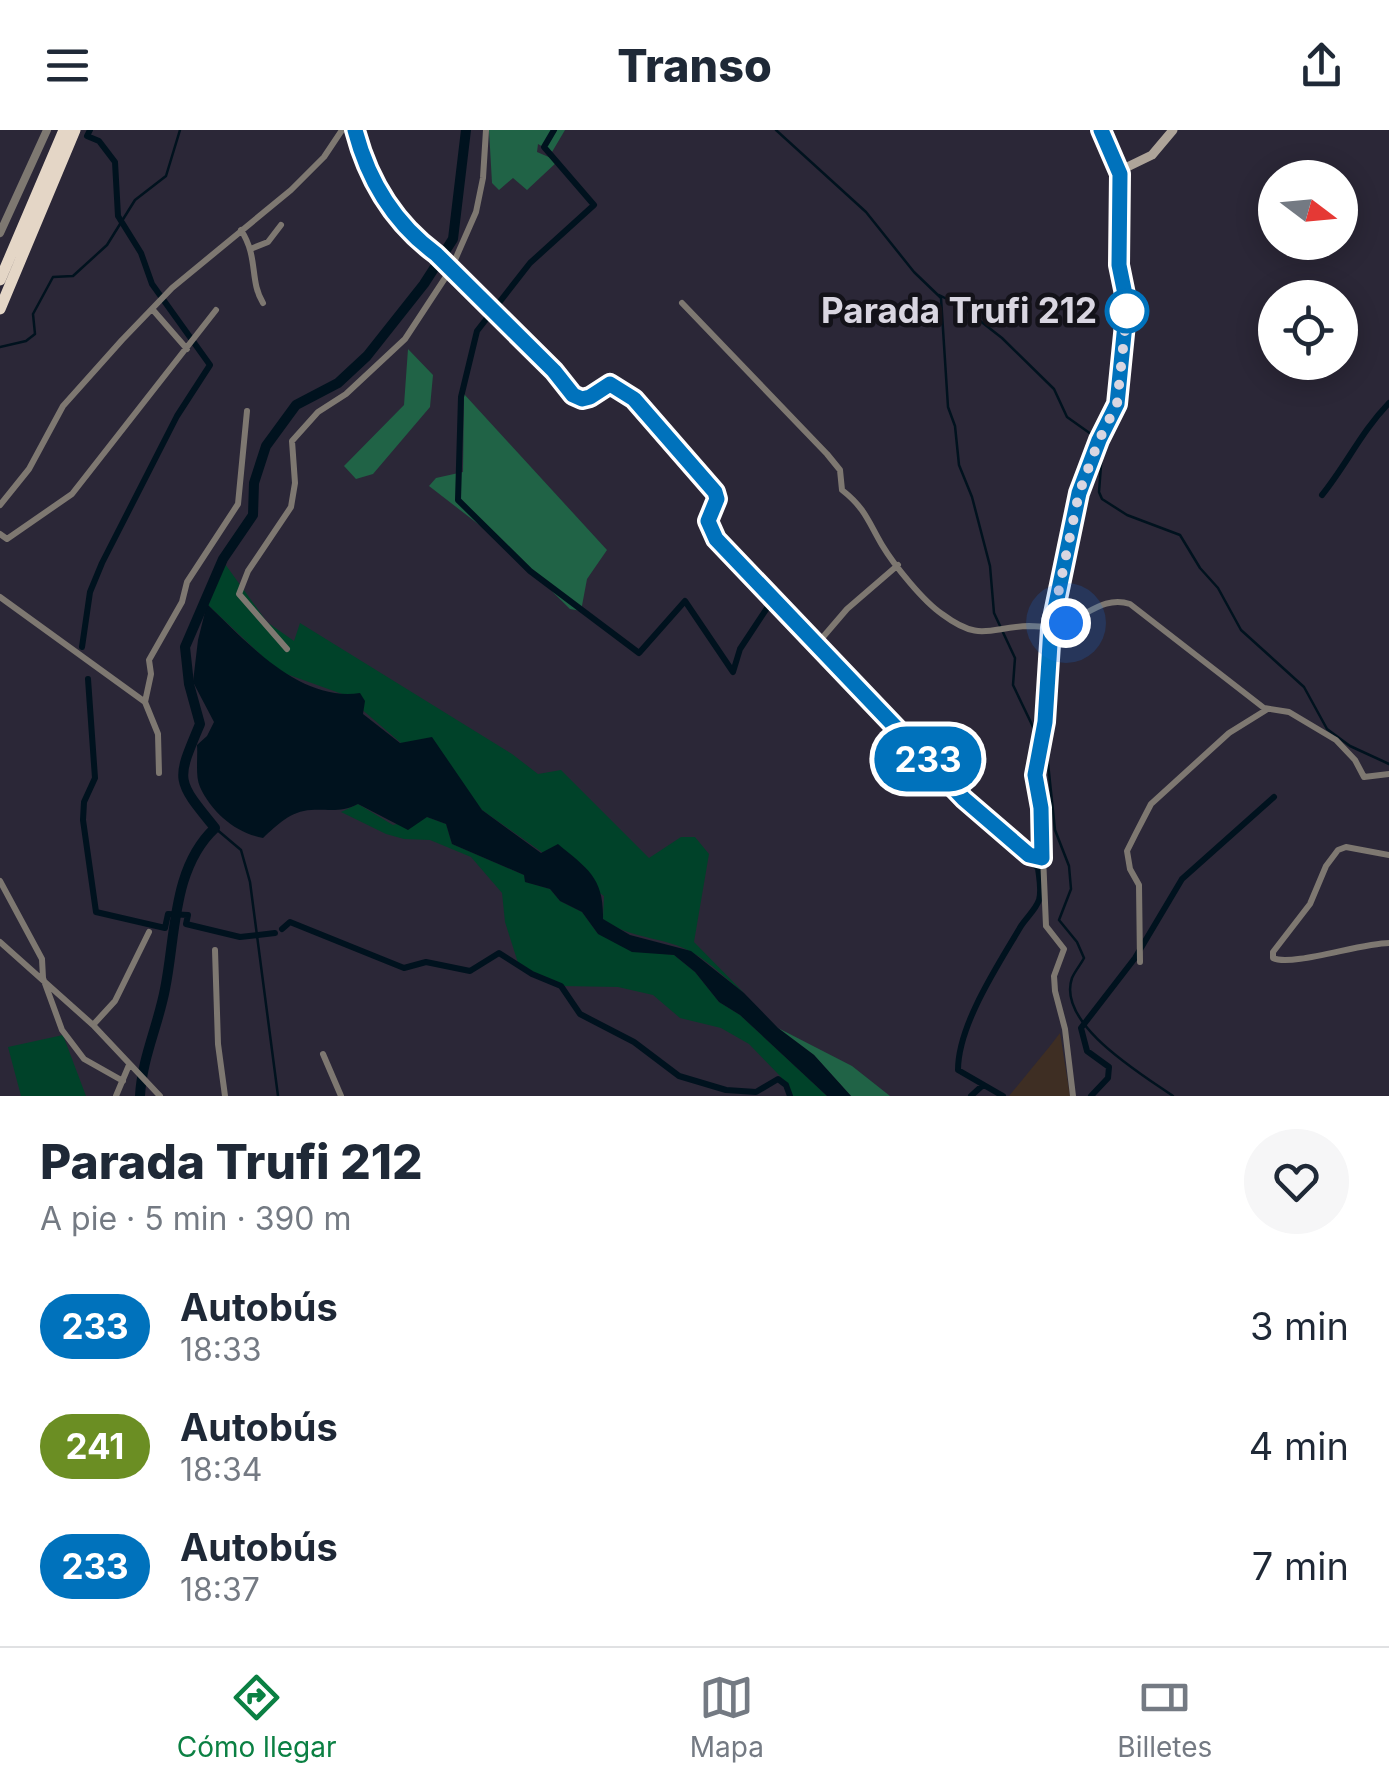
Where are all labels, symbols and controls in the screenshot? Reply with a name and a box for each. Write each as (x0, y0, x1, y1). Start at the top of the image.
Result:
icon: menu (40, 38, 95, 93)
text: Transo (617, 38, 772, 93)
icon: share (1294, 38, 1349, 93)
north arrow (1258, 160, 1358, 260)
map controls (1258, 160, 1358, 380)
button: locate (1258, 280, 1358, 380)
place label: Parada Trufi 212 (821, 289, 1097, 331)
marker: Parada Trufi 212 (1106, 290, 1148, 332)
your location (1041, 598, 1091, 648)
line badge: 233 (870, 726, 986, 792)
text: 233 (894, 738, 962, 780)
button: heart (1244, 1129, 1349, 1234)
text: Parada Trufi 212 (40, 1132, 423, 1191)
text: A pie · 5 min · 390 m (40, 1199, 351, 1238)
text: Autobús (180, 1284, 338, 1330)
text: 3 min (1250, 1303, 1349, 1349)
text: 233 (61, 1305, 129, 1347)
text: 18:33 (180, 1330, 262, 1369)
text: Autobús (180, 1404, 338, 1450)
text: 4 min (1249, 1423, 1349, 1469)
text: 241 (66, 1425, 124, 1467)
text: 18:34 (180, 1450, 262, 1489)
text: Autobús (180, 1524, 338, 1570)
text: 7 min (1252, 1543, 1349, 1589)
text: 233 (61, 1545, 129, 1587)
text: 18:37 (180, 1570, 260, 1609)
tab: Cómo llegar (177, 1670, 336, 1764)
tab: Mapa (690, 1670, 764, 1764)
tab: Billetes (1117, 1670, 1212, 1764)

